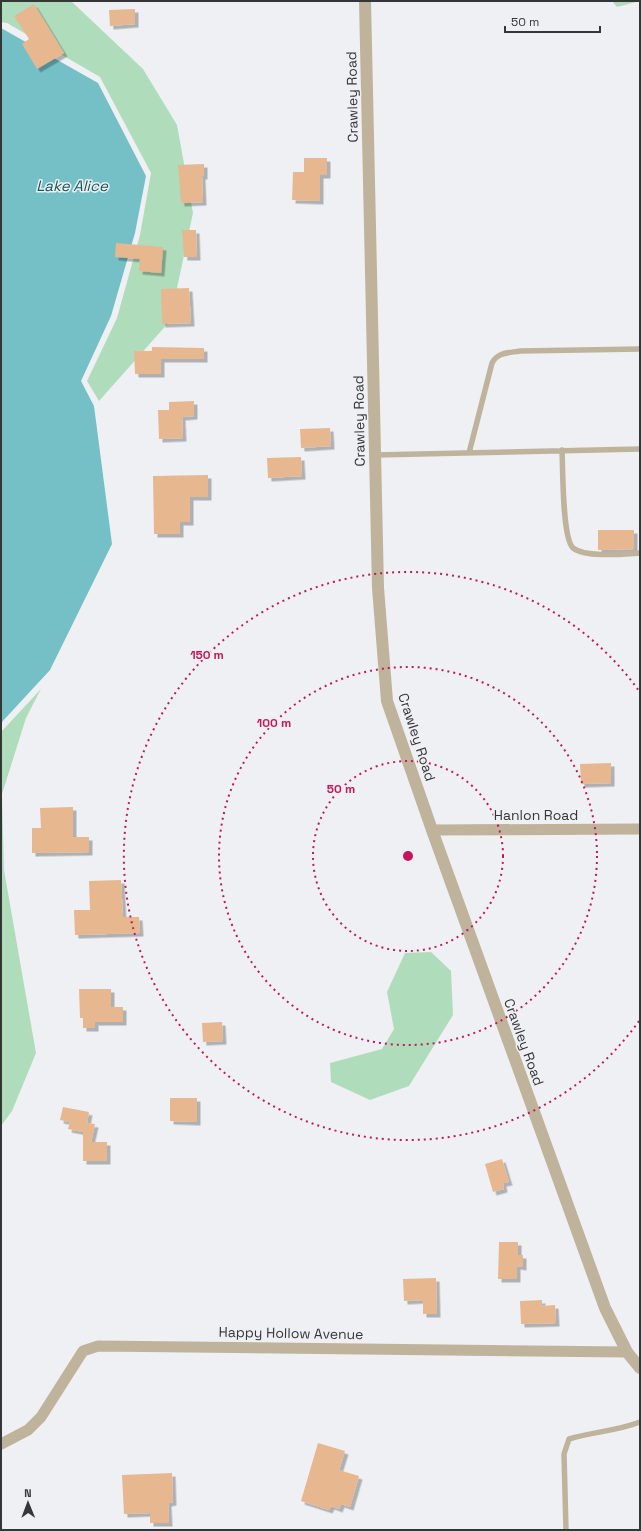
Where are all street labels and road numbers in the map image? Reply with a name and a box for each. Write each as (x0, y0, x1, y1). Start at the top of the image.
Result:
street label: Crawley Road (342, 51, 362, 143)
street label: Crawley Road (349, 375, 369, 467)
street label: Crawley Road (394, 691, 440, 783)
street label: Hanlon Road (494, 806, 578, 824)
street label: Crawley Road (500, 996, 548, 1088)
street label: Happy Hollow Avenue (218, 1323, 364, 1343)

